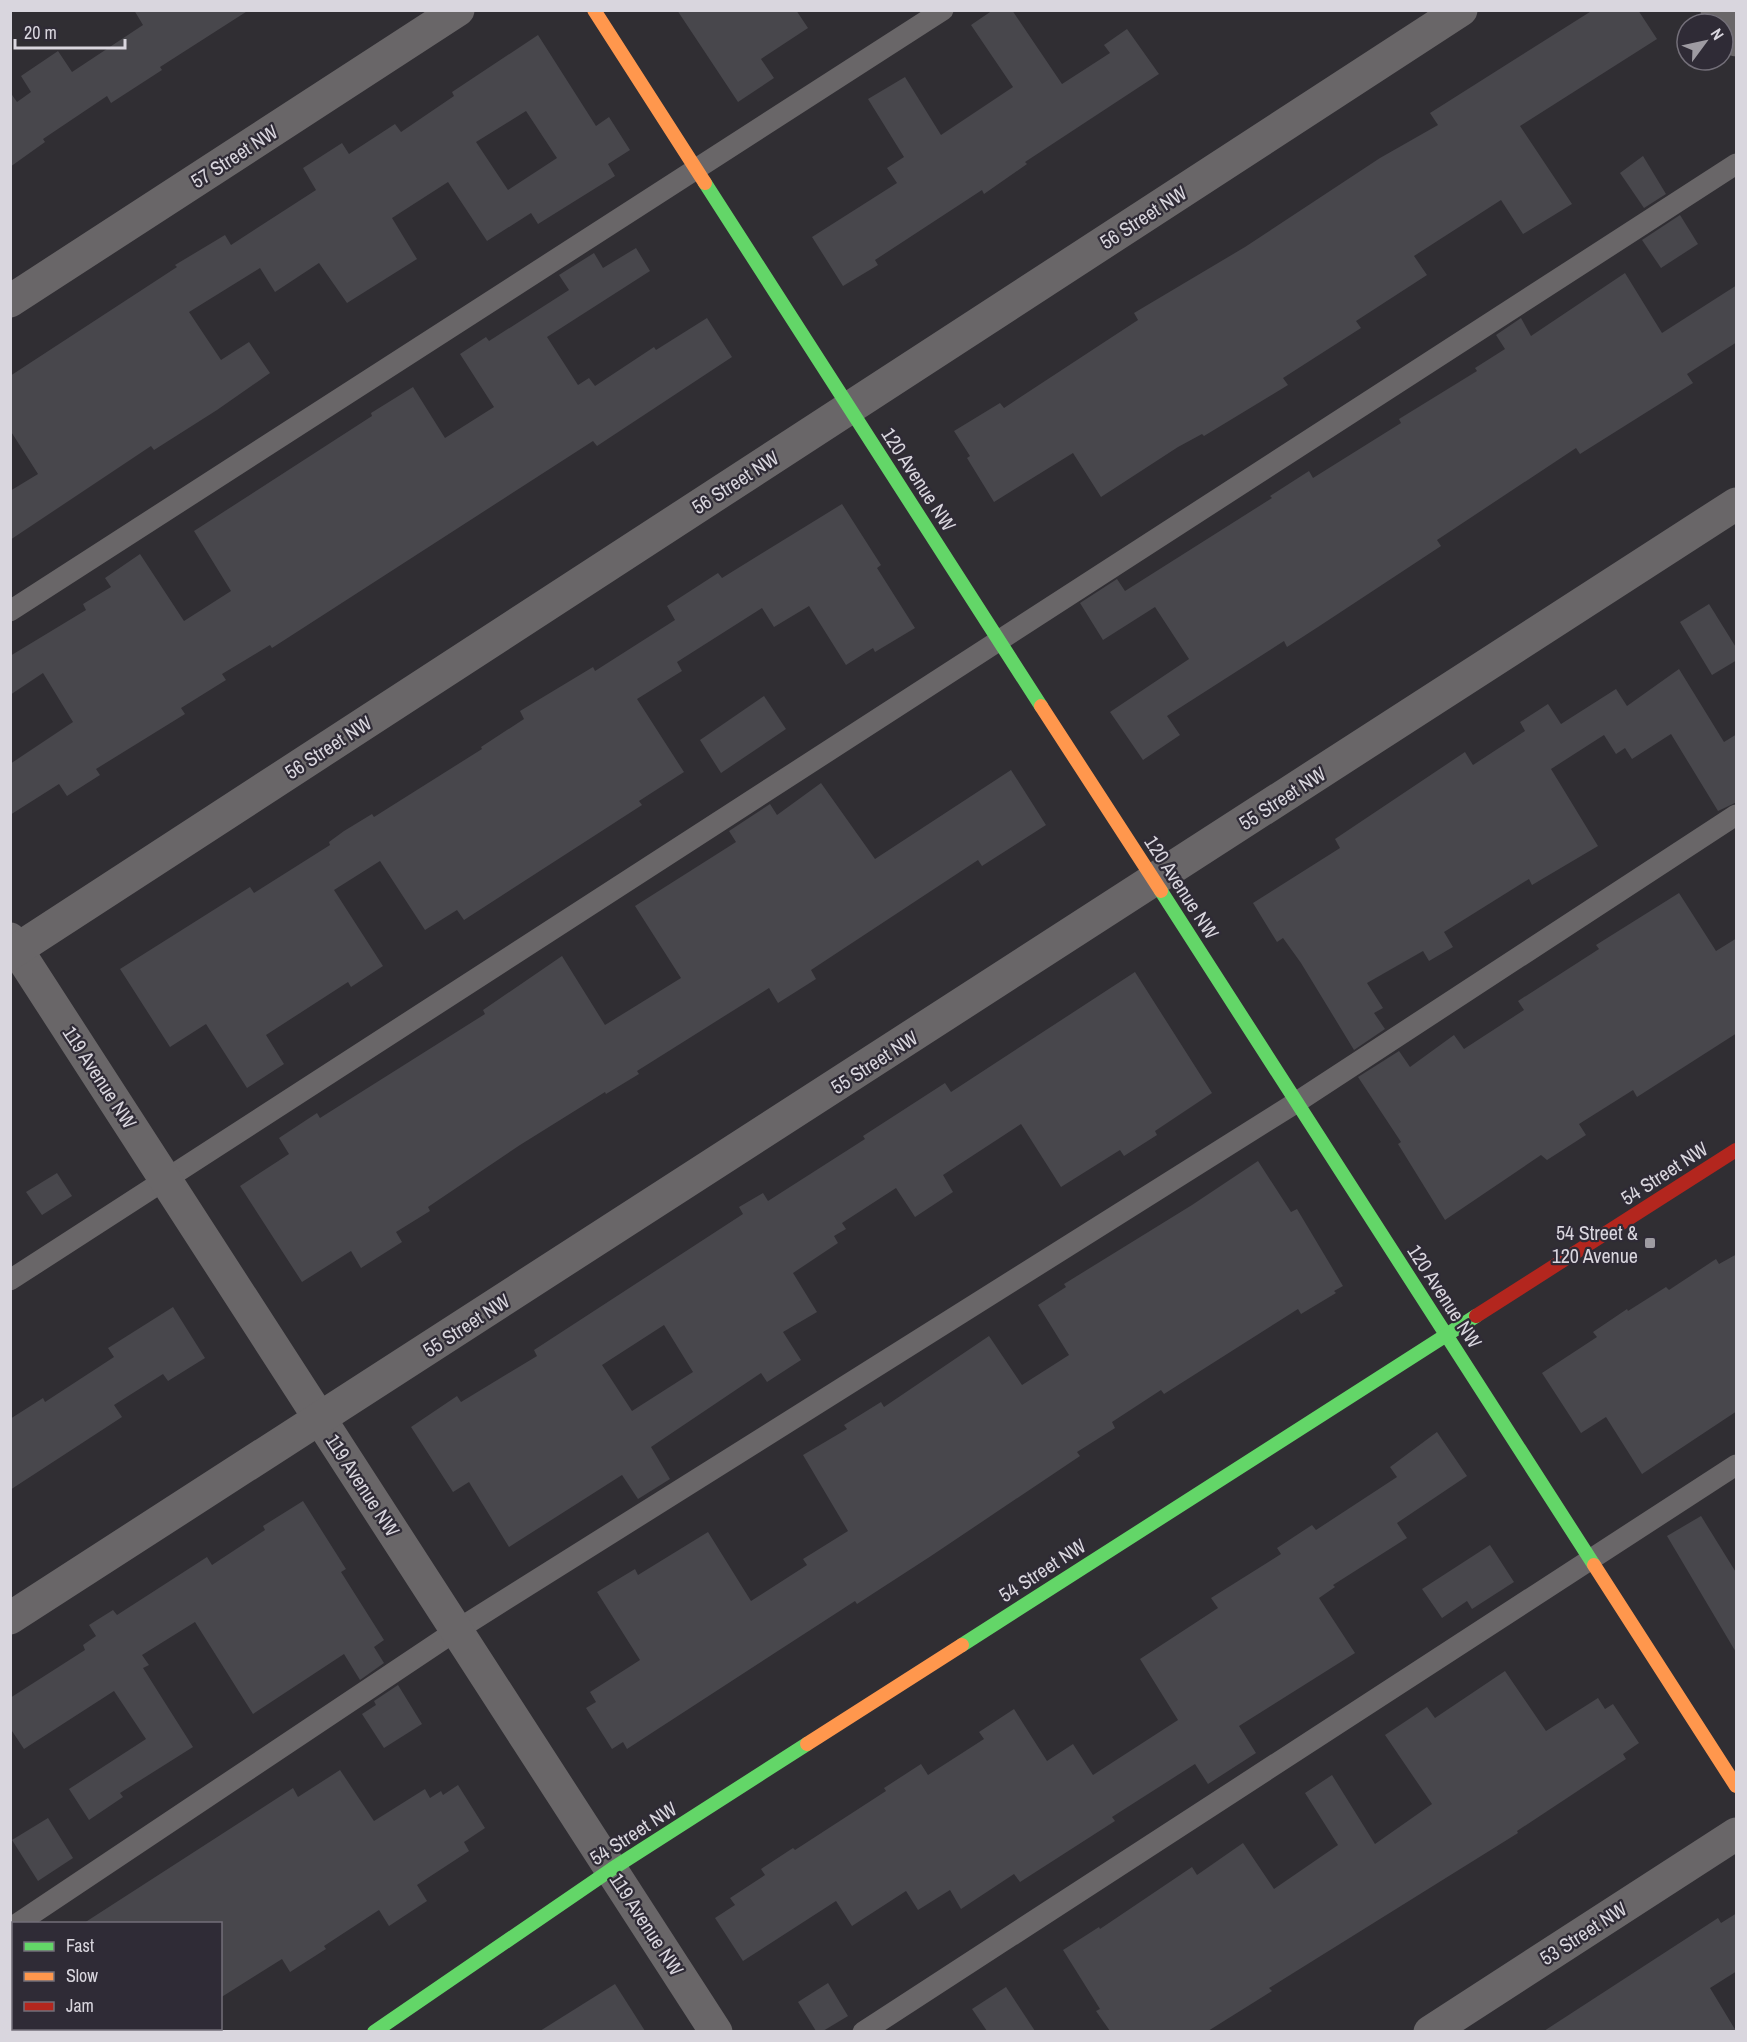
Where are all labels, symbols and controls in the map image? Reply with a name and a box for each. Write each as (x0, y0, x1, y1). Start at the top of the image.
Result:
scale bar (15, 12, 124, 50)
north arrow (1675, 12, 1735, 72)
text: 20 m (24, 20, 57, 45)
text: N (1706, 24, 1729, 44)
street label: 57 Street NW (185, 118, 283, 194)
street label: 56 Street NW (1094, 179, 1192, 255)
street label: 120 Avenue NW (875, 422, 963, 536)
street label: 56 Street NW (686, 444, 784, 520)
street label: 56 Street NW (279, 709, 377, 785)
street label: 55 Street NW (1233, 760, 1331, 836)
street label: 120 Avenue NW (1138, 830, 1226, 944)
street label: 119 Avenue NW (57, 1021, 143, 1134)
street label: 55 Street NW (825, 1024, 923, 1100)
street label: 54 Street NW (1615, 1135, 1713, 1211)
place label: 54 Street & 120 Avenue (1552, 1219, 1638, 1269)
marker: 54 Street & 120 Avenue (1643, 1236, 1657, 1250)
street label: 120 Avenue NW (1401, 1239, 1489, 1353)
street label: 55 Street NW (417, 1287, 515, 1363)
street label: 119 Avenue NW (320, 1429, 406, 1542)
street label: 54 Street NW (993, 1532, 1091, 1608)
street label: 54 Street NW (584, 1795, 682, 1871)
street label: 119 Avenue NW (604, 1868, 690, 1981)
street label: 53 Street NW (1534, 1895, 1632, 1971)
legend (12, 1922, 222, 2030)
text: Fast (66, 1933, 94, 1958)
text: Slow (66, 1963, 98, 1988)
text: Jam (66, 1993, 94, 2018)

